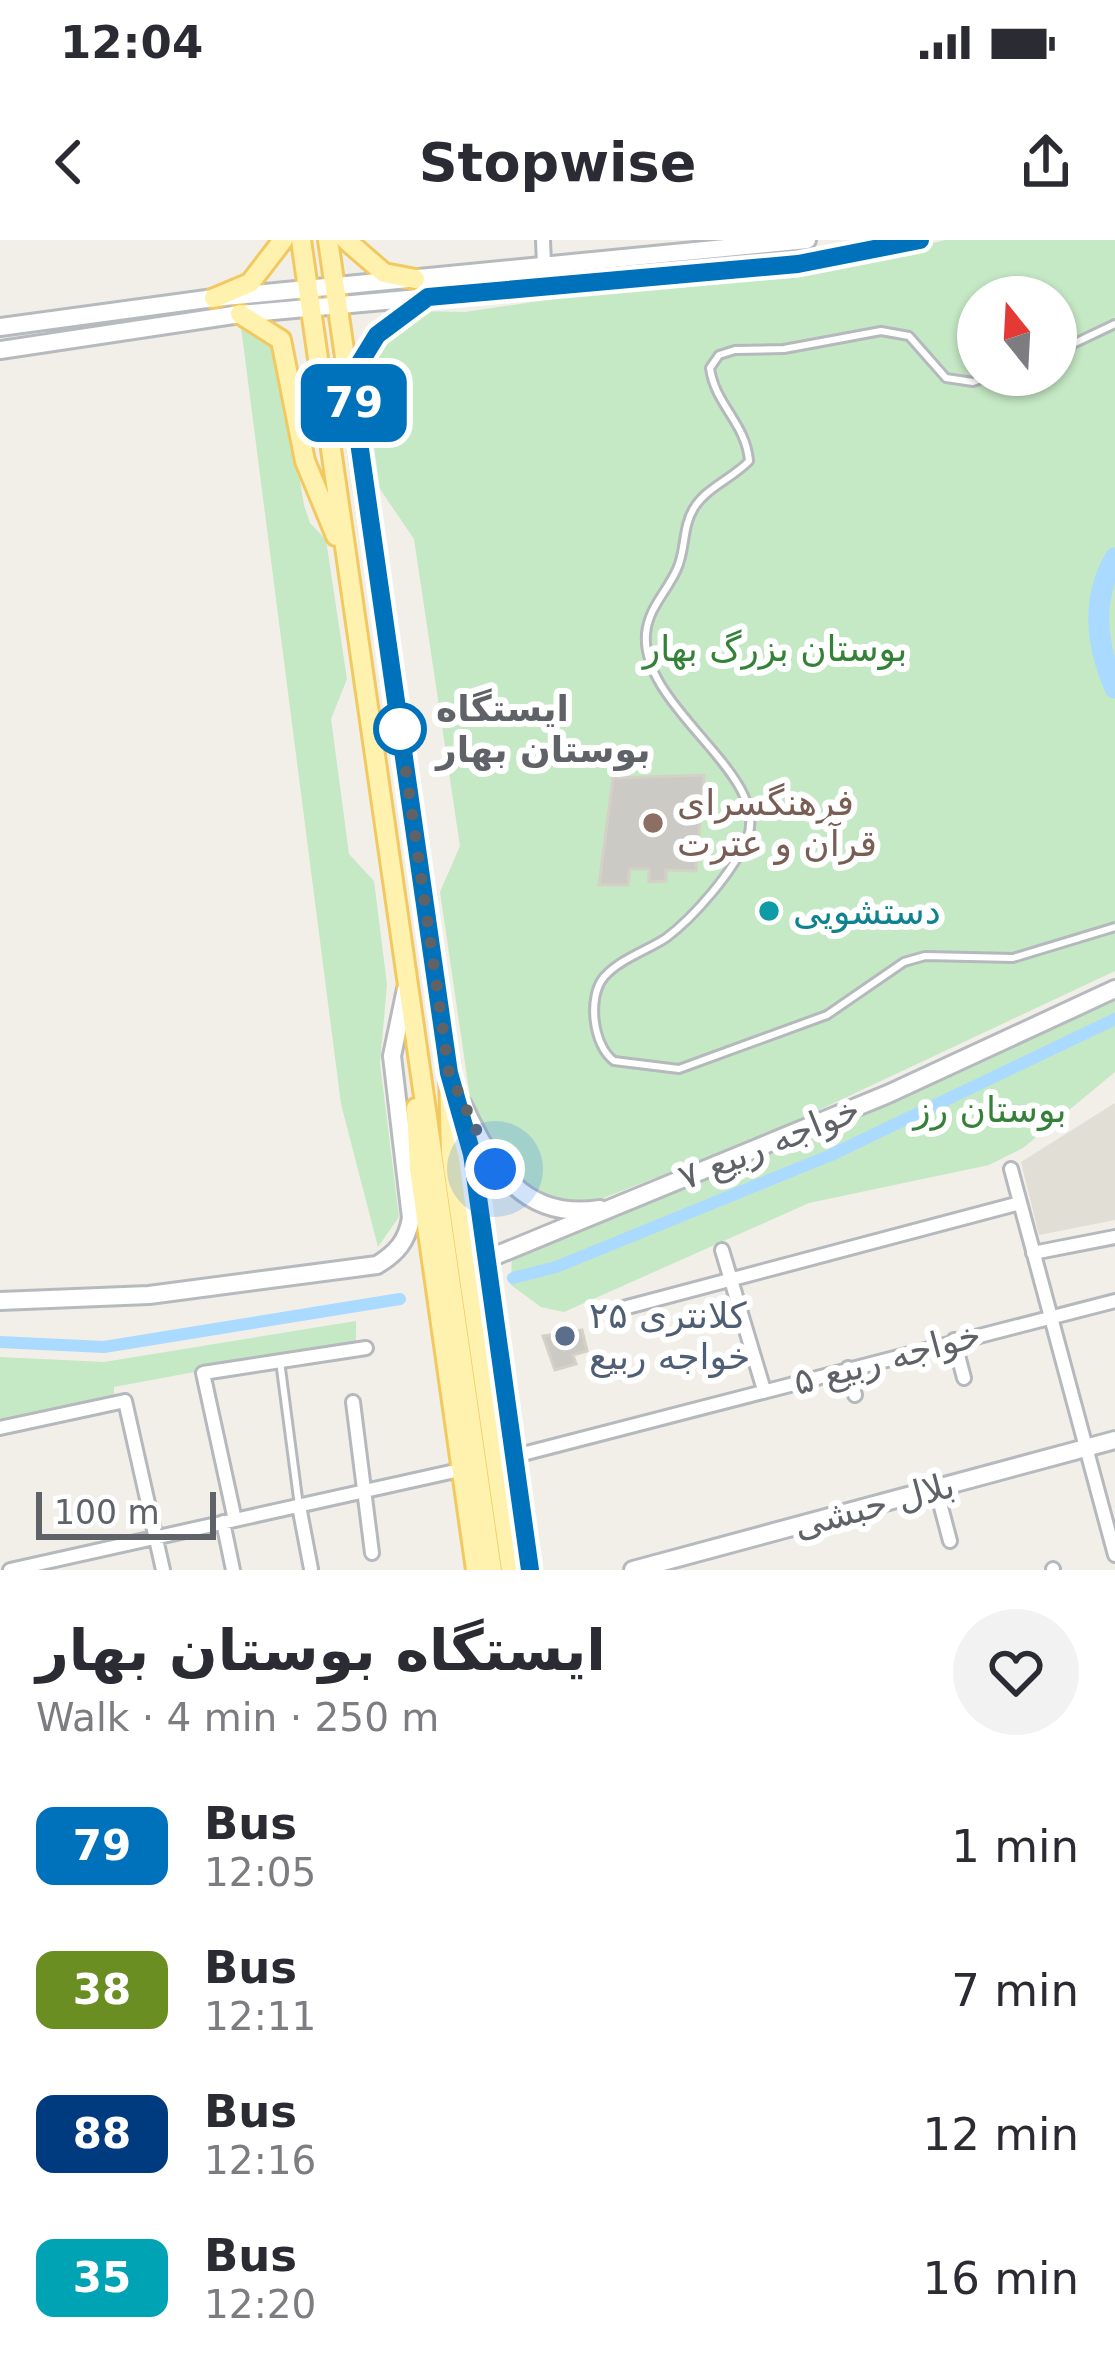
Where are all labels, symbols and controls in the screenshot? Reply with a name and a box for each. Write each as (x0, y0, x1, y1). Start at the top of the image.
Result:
text: 12:04 (60, 16, 203, 69)
icon: back (36, 129, 102, 195)
icon: share (1013, 129, 1079, 195)
text: Stopwise (419, 131, 696, 194)
north arrow (957, 276, 1077, 396)
map controls (957, 276, 1077, 396)
line badge: 79 (300, 364, 408, 442)
text: 79 (325, 378, 383, 427)
park label: بوستان بزرگ بهار (641, 628, 907, 670)
place label: ایستگاه بوستان بهار (434, 688, 651, 771)
marker: ایستگاه بوستان بهار (375, 704, 425, 754)
place label: فرهنگسرای قرآن و عترت (677, 782, 877, 865)
marker: فرهنگسرای قرآن و عترت (640, 810, 666, 836)
place label: دستشویی (793, 891, 941, 933)
marker: دستشویی (756, 898, 782, 924)
street label: خواجه ربیع ۷ (672, 1088, 866, 1199)
park label: بوستان رز (911, 1089, 1067, 1131)
your location (465, 1139, 525, 1199)
place label: کلانتری ٢۵ خواجه ربیع (589, 1295, 750, 1378)
street label: خواجه ربیع ۵ (789, 1313, 985, 1404)
marker: کلانتری ٢۵ خواجه ربیع (552, 1323, 578, 1349)
street label: بلال حبشی (789, 1464, 959, 1546)
scale bar (36, 1486, 216, 1539)
text: 100 m (54, 1493, 160, 1532)
button: heart (953, 1609, 1079, 1735)
text: ایستگاه بوستان بهار (36, 1617, 606, 1683)
text: Walk · 4 min · 250 m (36, 1695, 439, 1740)
text: Bus (204, 1797, 297, 1850)
text: 1 min (951, 1820, 1079, 1873)
text: 79 (73, 1821, 131, 1870)
text: 12:05 (204, 1850, 316, 1895)
text: Bus (204, 1941, 297, 1994)
text: 7 min (951, 1964, 1079, 2017)
text: 38 (73, 1965, 131, 2014)
text: 12:11 (204, 1994, 316, 2039)
text: Bus (204, 2085, 297, 2138)
text: 12 min (923, 2108, 1079, 2161)
text: 88 (73, 2109, 131, 2158)
text: 12:16 (204, 2138, 316, 2183)
text: Bus (204, 2229, 297, 2282)
text: 16 min (923, 2252, 1079, 2305)
text: 35 (73, 2253, 131, 2302)
text: 12:20 (204, 2282, 316, 2327)

